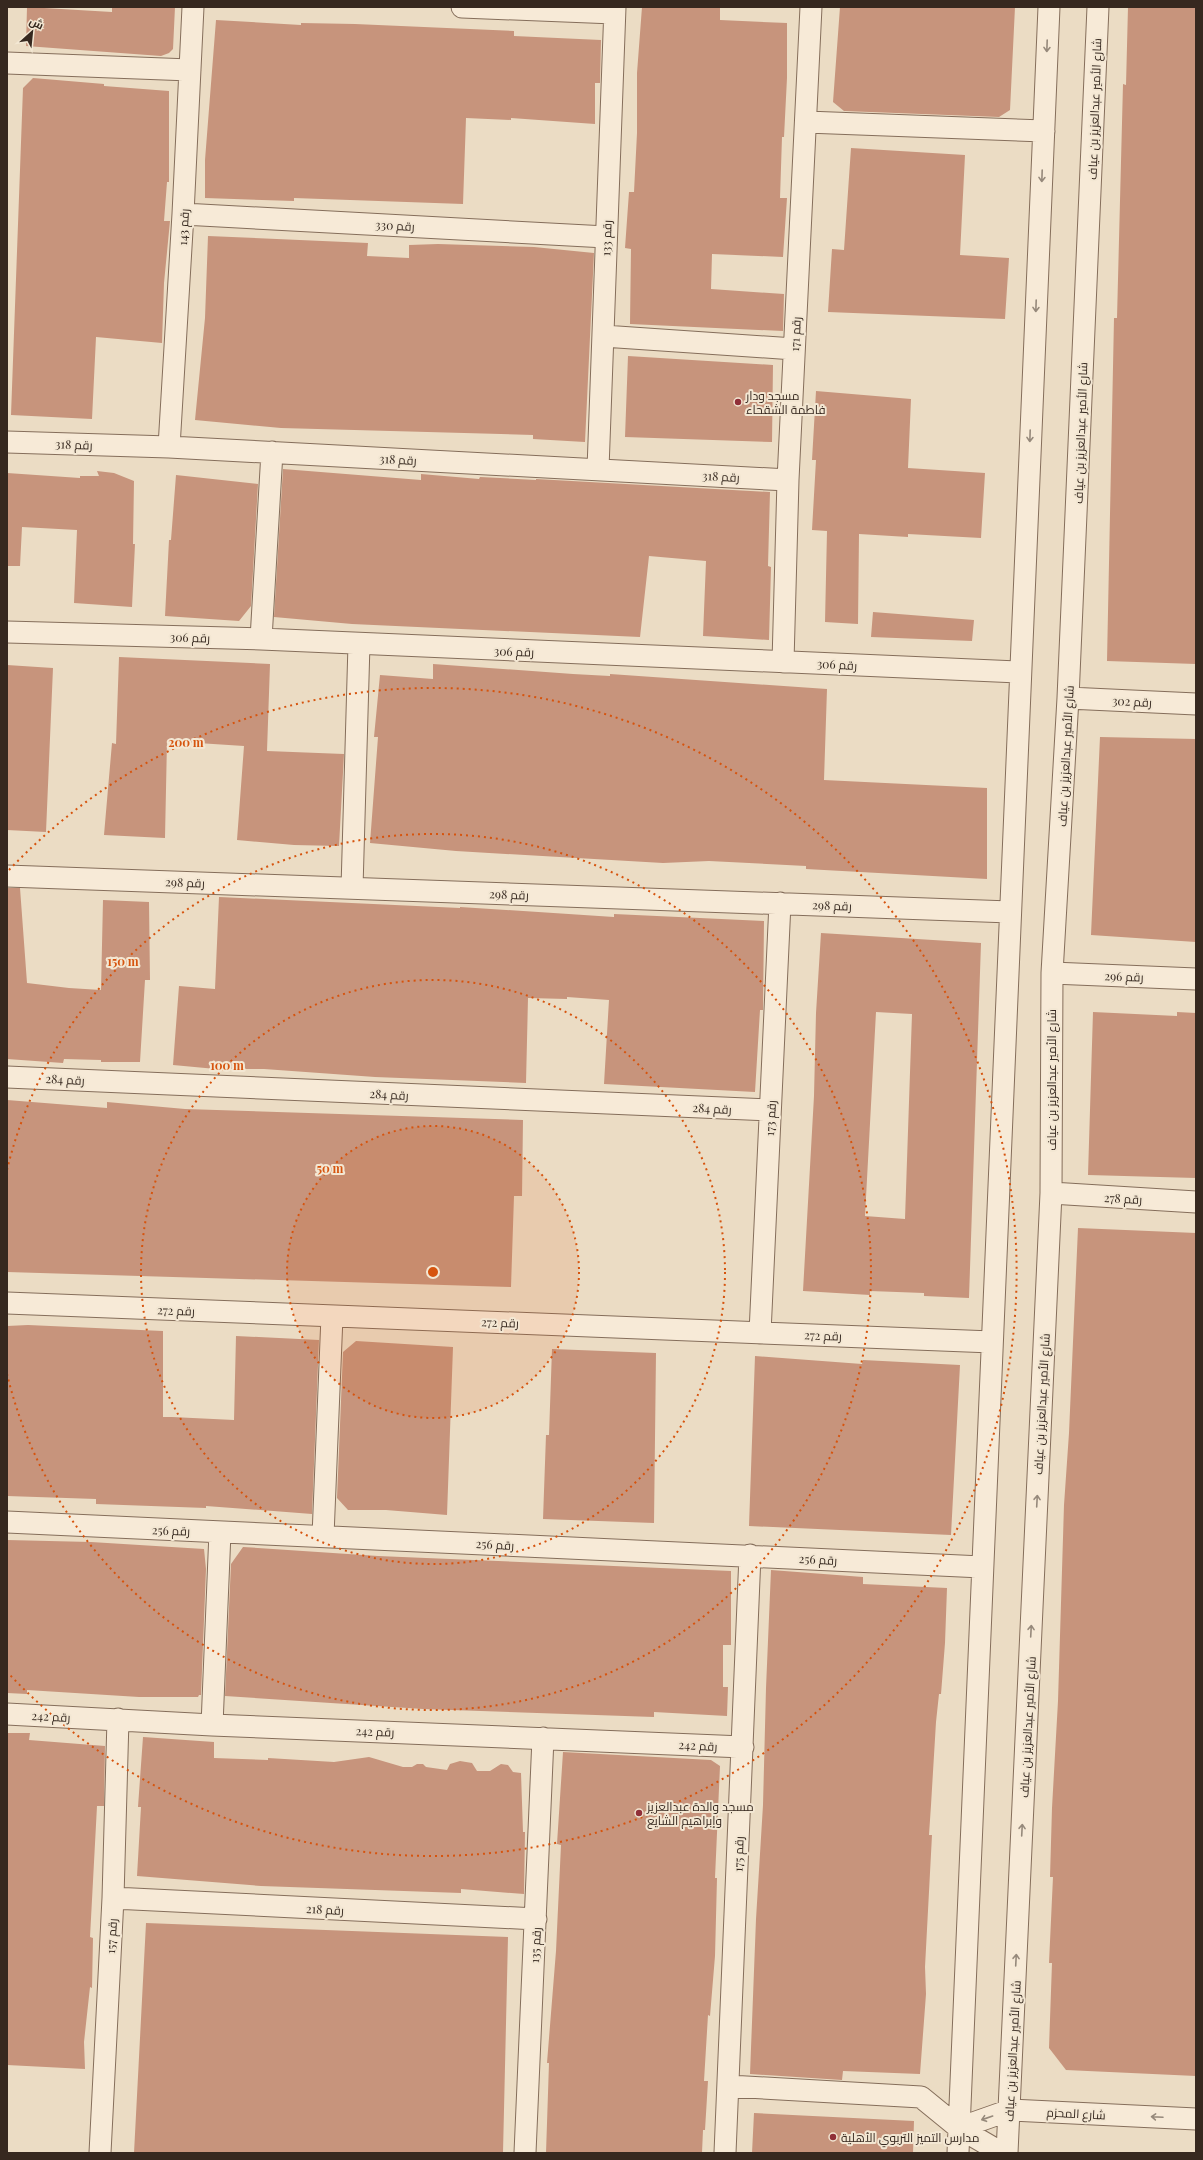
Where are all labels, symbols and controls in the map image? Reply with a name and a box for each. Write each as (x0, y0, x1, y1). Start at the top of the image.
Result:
north arrow (12, 12, 52, 52)
text: ش (27, 13, 46, 33)
street label: شارع الأمير عبدالعزيز بن عياف (1084, 38, 1105, 180)
one-way arrow (1044, 39, 1051, 52)
one-way arrow (1038, 169, 1045, 182)
street label: رقم 143 (174, 208, 193, 246)
street label: رقم 330 (375, 216, 415, 235)
street label: رقم 133 (597, 220, 616, 257)
one-way arrow (1032, 299, 1040, 312)
street label: رقم 171 (786, 316, 805, 352)
street label: شارع الأمير عبدالعزيز بن عياف (1070, 362, 1091, 504)
place label: مسجد ودار فاطمة الشقحاء (745, 387, 826, 417)
marker: مسجد ودار فاطمة الشقحاء (733, 397, 743, 407)
one-way arrow (1027, 429, 1034, 442)
street label: رقم 318 (55, 435, 93, 454)
street label: رقم 318 (379, 450, 417, 469)
street label: رقم 318 (702, 467, 740, 486)
street label: رقم 306 (170, 628, 210, 647)
street label: رقم 306 (494, 642, 534, 661)
street label: رقم 306 (816, 655, 857, 674)
street label: شارع الأمير عبدالعزيز بن عياف (1053, 685, 1078, 827)
street label: رقم 302 (1112, 692, 1152, 711)
text: 200 m (168, 734, 204, 750)
street label: رقم 298 (165, 873, 205, 892)
street label: رقم 298 (489, 885, 529, 904)
street label: رقم 298 (812, 896, 852, 915)
text: 150 m (107, 953, 139, 969)
street label: رقم 296 (1104, 967, 1144, 986)
street label: شارع الأمير عبدالعزيز بن عياف (1043, 1009, 1060, 1151)
text: 100 m (210, 1057, 244, 1073)
street label: رقم 284 (45, 1070, 85, 1089)
street label: رقم 284 (369, 1085, 409, 1104)
street label: رقم 284 (692, 1099, 732, 1118)
street label: رقم 173 (761, 1100, 780, 1136)
text: 50 m (317, 1160, 344, 1176)
street label: رقم 278 (1103, 1189, 1143, 1208)
centre of rings (426, 1265, 440, 1279)
street label: رقم 272 (157, 1301, 195, 1320)
street label: رقم 272 (481, 1313, 519, 1332)
street label: رقم 272 (804, 1326, 842, 1345)
street label: شارع الأمير عبدالعزيز بن عياف (1029, 1333, 1054, 1475)
one-way arrow (1033, 1495, 1041, 1508)
street label: رقم 256 (152, 1521, 190, 1540)
street label: رقم 256 (475, 1535, 515, 1554)
street label: رقم 256 (798, 1550, 838, 1569)
one-way arrow (1027, 1625, 1035, 1638)
street label: شارع الأمير عبدالعزيز بن عياف (1015, 1656, 1040, 1798)
street label: رقم 242 (31, 1707, 71, 1726)
street label: رقم 242 (355, 1722, 395, 1741)
street label: رقم 242 (678, 1736, 718, 1755)
place label: مسجد والدة عبدالعزيز وإبراهيم الشايع (646, 1798, 754, 1829)
marker: مسجد والدة عبدالعزيز وإبراهيم الشايع (634, 1808, 644, 1818)
one-way arrow (1018, 1824, 1026, 1837)
street label: رقم 175 (729, 1836, 748, 1872)
street label: رقم 218 (306, 1900, 344, 1919)
street label: رقم 157 (102, 1918, 121, 1954)
street label: رقم 135 (526, 1927, 545, 1963)
one-way arrow (1013, 1954, 1020, 1967)
street label: شارع الأمير عبدالعزيز بن عياف (1000, 1980, 1025, 2122)
street label: شارع المحزم (1046, 2103, 1106, 2124)
one-way arrow (1151, 2113, 1164, 2121)
one-way arrow (980, 2115, 993, 2122)
place label: مدارس التميز التربوي الأهلية (841, 2129, 980, 2148)
marker: مدارس التميز التربوي الأهلية (828, 2132, 838, 2142)

